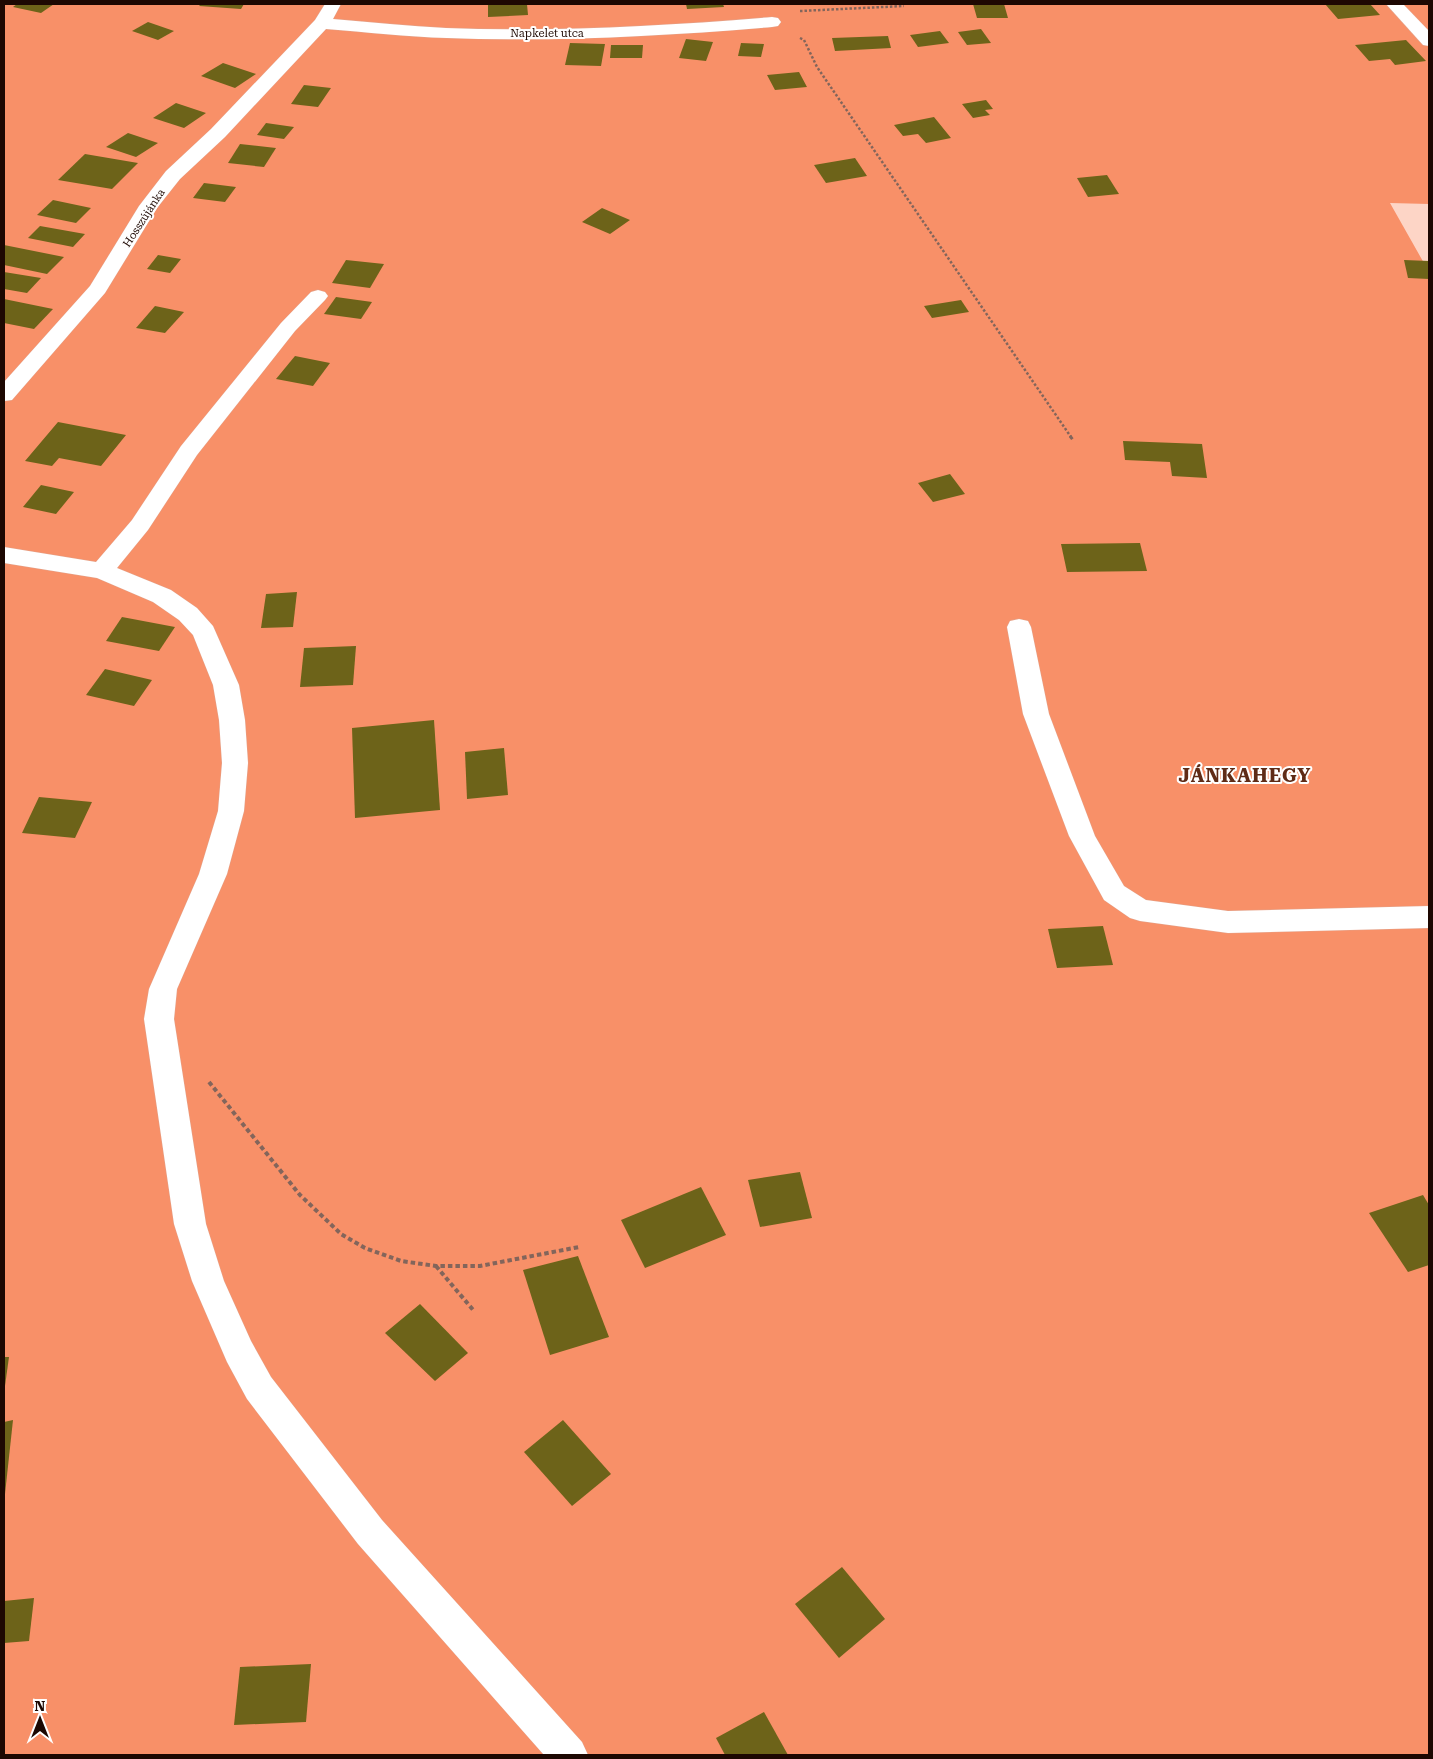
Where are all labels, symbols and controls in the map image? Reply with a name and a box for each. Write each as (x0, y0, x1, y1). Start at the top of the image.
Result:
street label: Napkelet utca (510, 27, 584, 40)
street label: Hosszújánka (120, 186, 168, 250)
district label: JÁNKAHEGY (1179, 764, 1311, 787)
north arrow (15, 1694, 65, 1744)
text: N (35, 1698, 46, 1714)

